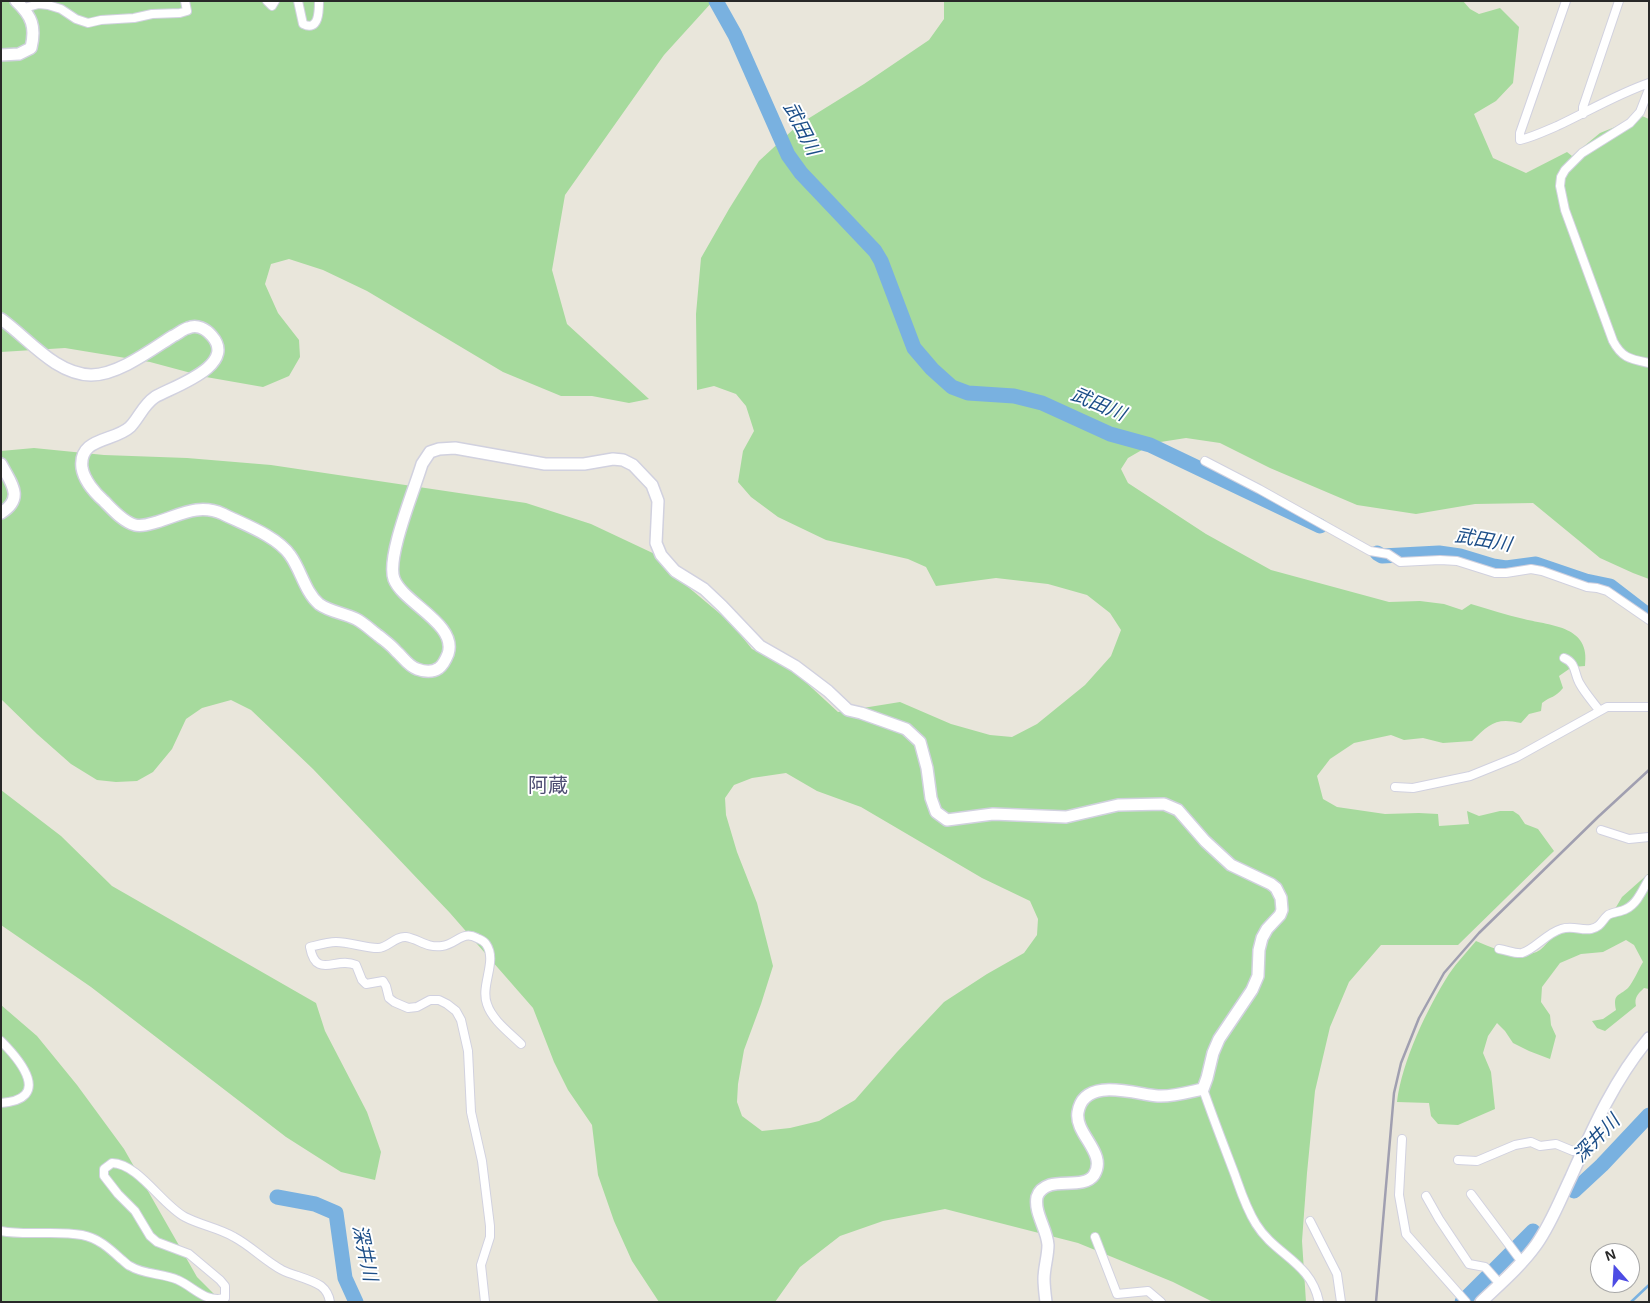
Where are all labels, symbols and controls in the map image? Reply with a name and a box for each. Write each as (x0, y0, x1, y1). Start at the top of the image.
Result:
water label: 武田川 (778, 98, 824, 160)
water label: 武田川 (1067, 383, 1129, 427)
water label: 武田川 (1453, 525, 1513, 557)
district label: 阿蔵 (528, 774, 568, 798)
water label: 深井川 (1569, 1111, 1625, 1167)
water label: 深井川 (347, 1223, 381, 1283)
north arrow (1590, 1243, 1640, 1293)
text: N (1603, 1246, 1618, 1264)

